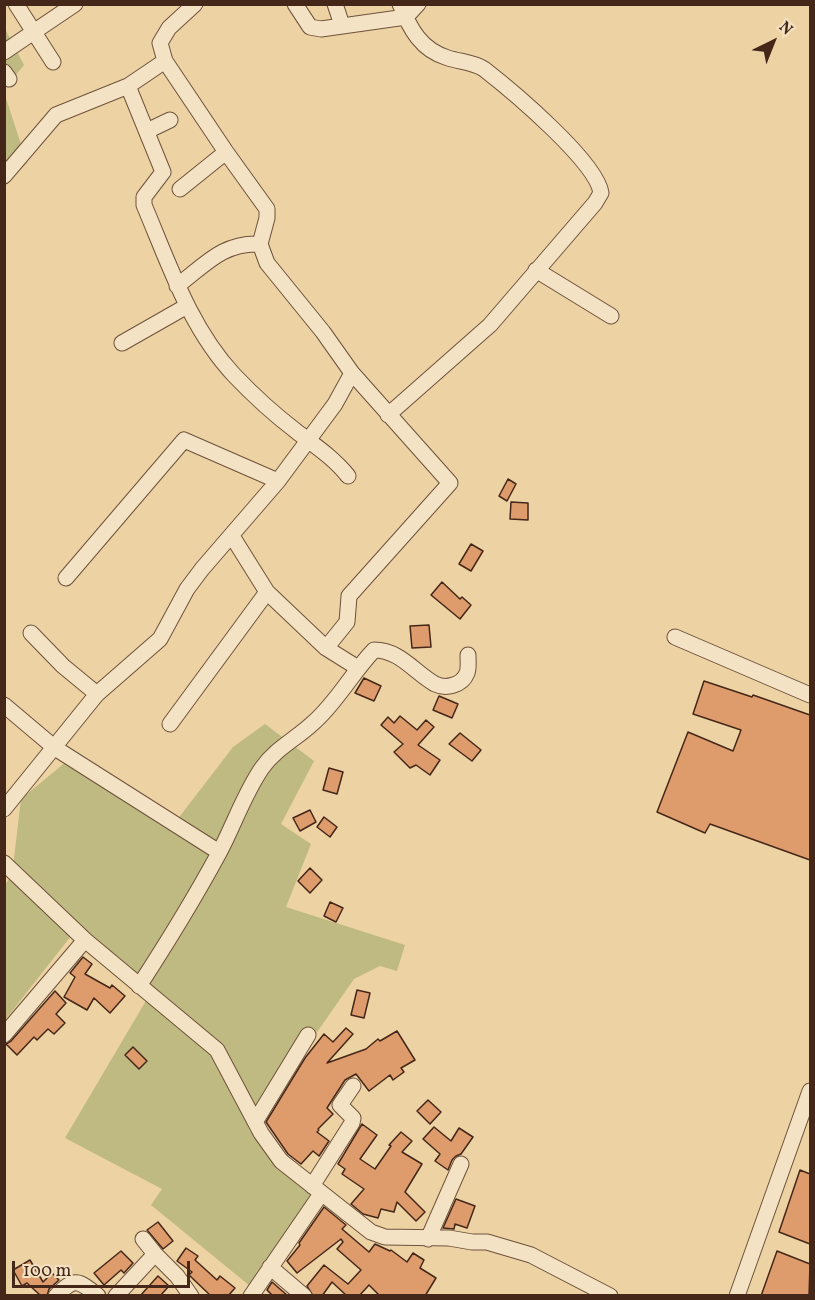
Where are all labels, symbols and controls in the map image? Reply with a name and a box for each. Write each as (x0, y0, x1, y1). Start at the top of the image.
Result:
north arrow (743, 12, 803, 72)
text: N (774, 17, 797, 41)
scale bar (15, 1249, 194, 1287)
text: 100 m (23, 1259, 72, 1284)

